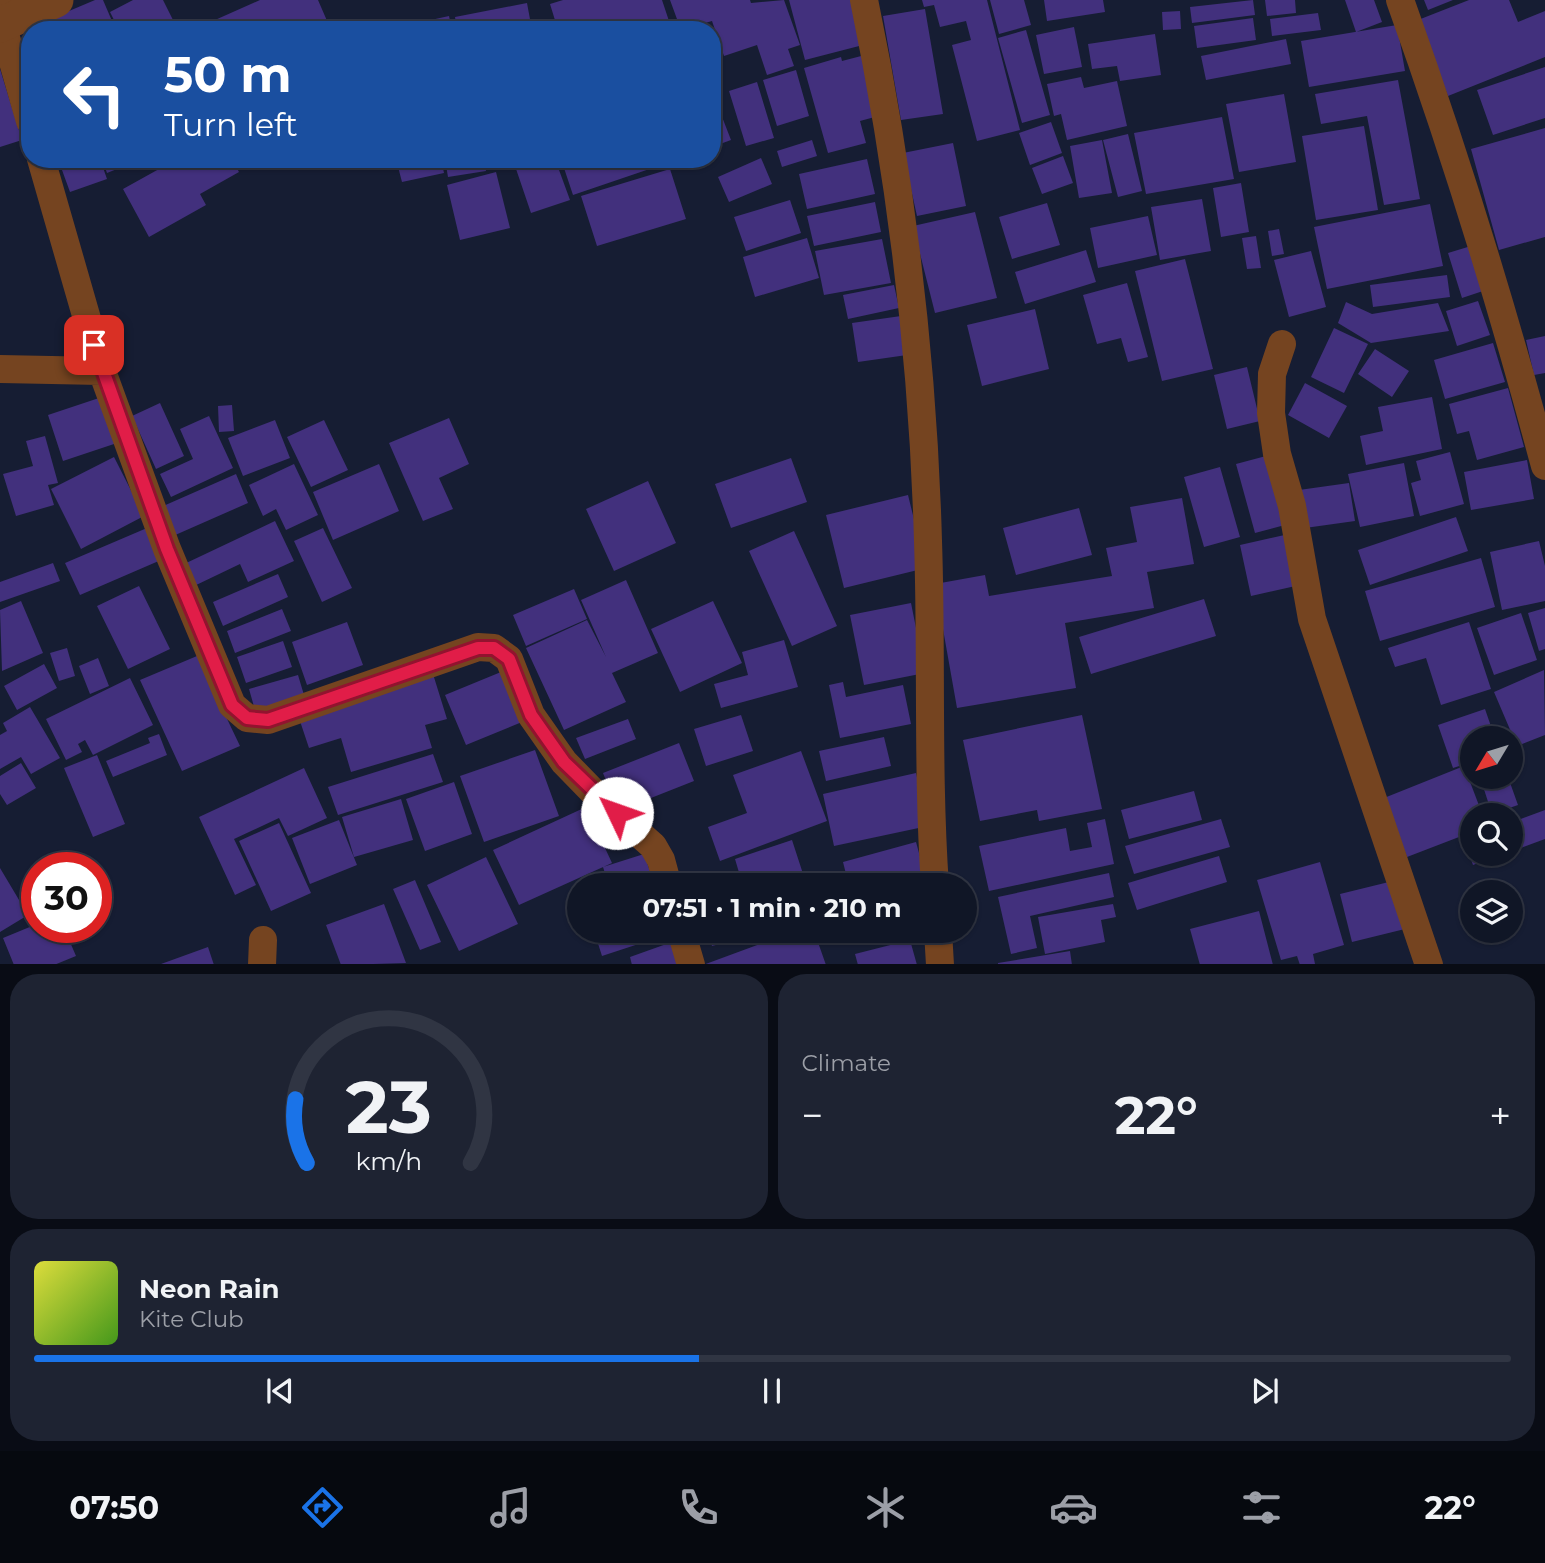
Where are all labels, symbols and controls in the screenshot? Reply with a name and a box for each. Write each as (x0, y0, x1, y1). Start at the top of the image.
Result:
text: 50 m (164, 45, 292, 104)
icon: left (49, 49, 140, 140)
text: Turn left (164, 105, 298, 144)
pin (64, 315, 124, 375)
icon: arrive (75, 326, 113, 364)
north arrow (1460, 726, 1522, 789)
map controls (1460, 726, 1523, 943)
position arrow (580, 776, 654, 850)
button: search (1460, 803, 1523, 866)
speed limit sign: 30 (21, 852, 112, 943)
button: layers (1460, 880, 1523, 943)
text: 07:51 · 1 min · 210 m (642, 892, 902, 924)
text: Climate (802, 1049, 891, 1077)
text: 23 (346, 1063, 432, 1151)
text: 22° (1115, 1084, 1198, 1147)
text: − (802, 1092, 823, 1139)
text: + (1489, 1092, 1511, 1139)
text: km/h (355, 1145, 422, 1175)
text: Neon Rain (139, 1273, 280, 1305)
text: Kite Club (139, 1305, 244, 1333)
icon: previous (261, 1372, 299, 1410)
icon: pause (753, 1372, 791, 1410)
icon: next (1246, 1372, 1284, 1410)
icon: directions (298, 1483, 347, 1532)
icon: music (486, 1483, 535, 1532)
icon: phone (674, 1483, 723, 1532)
icon: climate (861, 1483, 910, 1532)
icon: car (1049, 1483, 1098, 1532)
icon: filters (1237, 1483, 1286, 1532)
text: 07:50 (69, 1488, 159, 1527)
text: 22° (1424, 1488, 1476, 1527)

